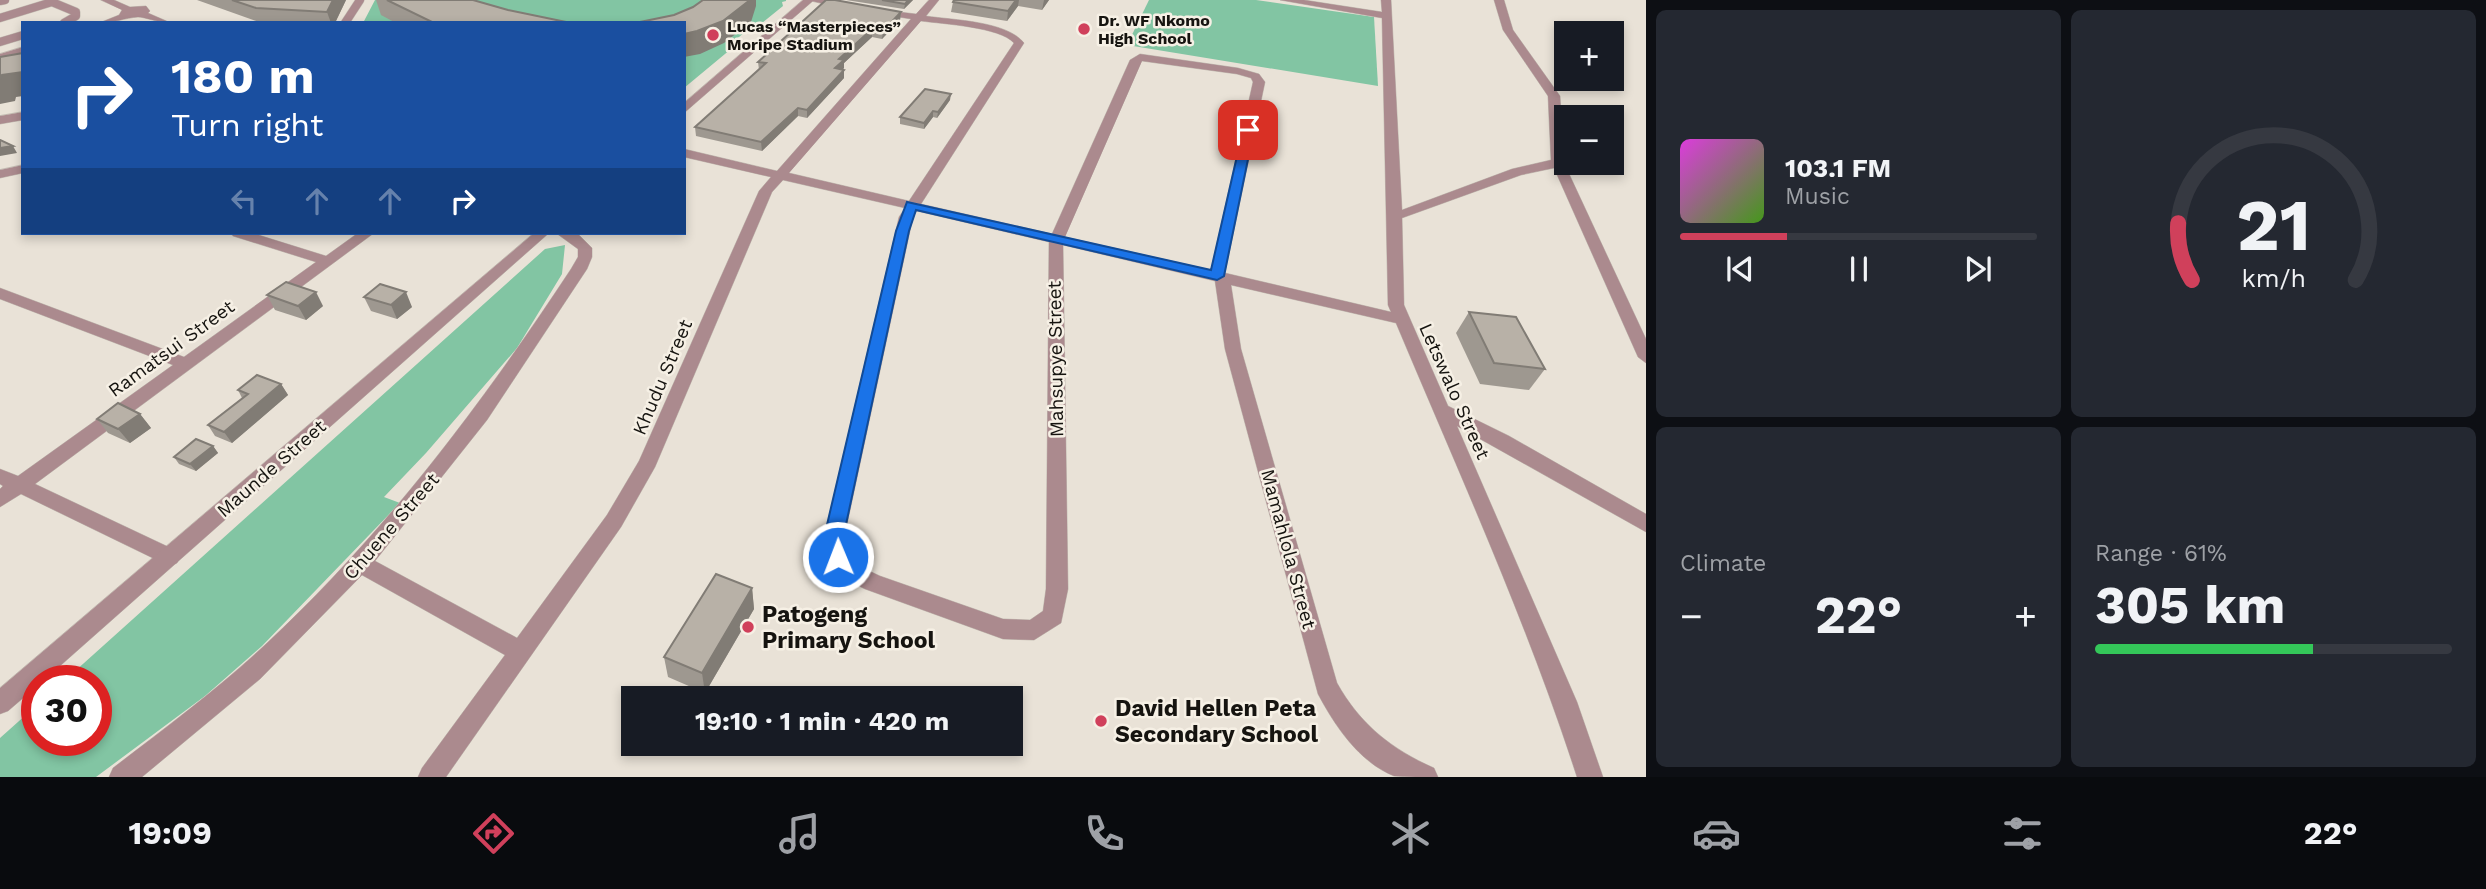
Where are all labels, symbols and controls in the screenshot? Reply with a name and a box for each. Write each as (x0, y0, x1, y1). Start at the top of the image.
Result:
place label: Dr. WF Nkomo High School (1098, 11, 1210, 48)
place label: Lucas “Masterpieces” Moripe Stadium (727, 17, 901, 54)
marker: Dr. WF Nkomo High School (1076, 21, 1092, 37)
map controls (1554, 21, 1624, 175)
button: + (1554, 21, 1624, 91)
marker: Lucas “Masterpieces” Moripe Stadium (705, 27, 721, 43)
text: 180 m (171, 47, 315, 105)
icon: right (56, 49, 147, 140)
pin (1218, 100, 1278, 160)
button: − (1554, 105, 1624, 175)
text: Turn right (171, 106, 323, 144)
icon: arrive (1229, 111, 1267, 149)
text: 103.1 FM (1785, 153, 1891, 183)
icon: left (225, 182, 263, 220)
icon: ahead (298, 182, 336, 220)
icon: ahead (371, 182, 409, 220)
icon: right (444, 182, 482, 220)
text: 21 (2236, 182, 2311, 268)
text: Music (1785, 183, 1850, 210)
icon: previous (1721, 250, 1759, 288)
icon: pause (1840, 250, 1878, 288)
icon: next (1959, 250, 1997, 288)
text: km/h (2241, 264, 2306, 293)
street label: Mahsupye Street (1043, 281, 1068, 437)
street label: Ramatsui Street (104, 295, 239, 402)
street label: Khudu Street (628, 316, 697, 438)
street label: Letswalo Street (1414, 320, 1495, 463)
street label: Maunde Street (212, 415, 331, 522)
street label: Mamahlola Street (1256, 467, 1321, 632)
street label: Chuene Street (339, 468, 444, 584)
position arrow (801, 520, 875, 594)
text: Range · 61% (2095, 540, 2227, 567)
text: Climate (1680, 550, 1766, 577)
text: 305 km (2095, 575, 2285, 636)
text: 22° (1815, 585, 1902, 646)
text: − (1680, 594, 1703, 638)
text: + (2014, 594, 2037, 638)
place label: Patogeng Primary School (762, 601, 936, 654)
marker: Patogeng Primary School (740, 619, 756, 635)
speed limit sign: 30 (21, 665, 112, 756)
place label: David Hellen Peta Secondary School (1115, 695, 1319, 748)
text: 19:10 · 1 min · 420 m (695, 706, 949, 736)
marker: David Hellen Peta Secondary School (1093, 713, 1109, 729)
icon: directions (469, 809, 518, 858)
icon: music (775, 809, 824, 858)
icon: phone (1080, 809, 1129, 858)
icon: climate (1386, 809, 1435, 858)
icon: car (1692, 809, 1741, 858)
icon: filters (1998, 809, 2047, 858)
text: 19:09 (128, 814, 212, 852)
text: 22° (2304, 814, 2358, 852)

